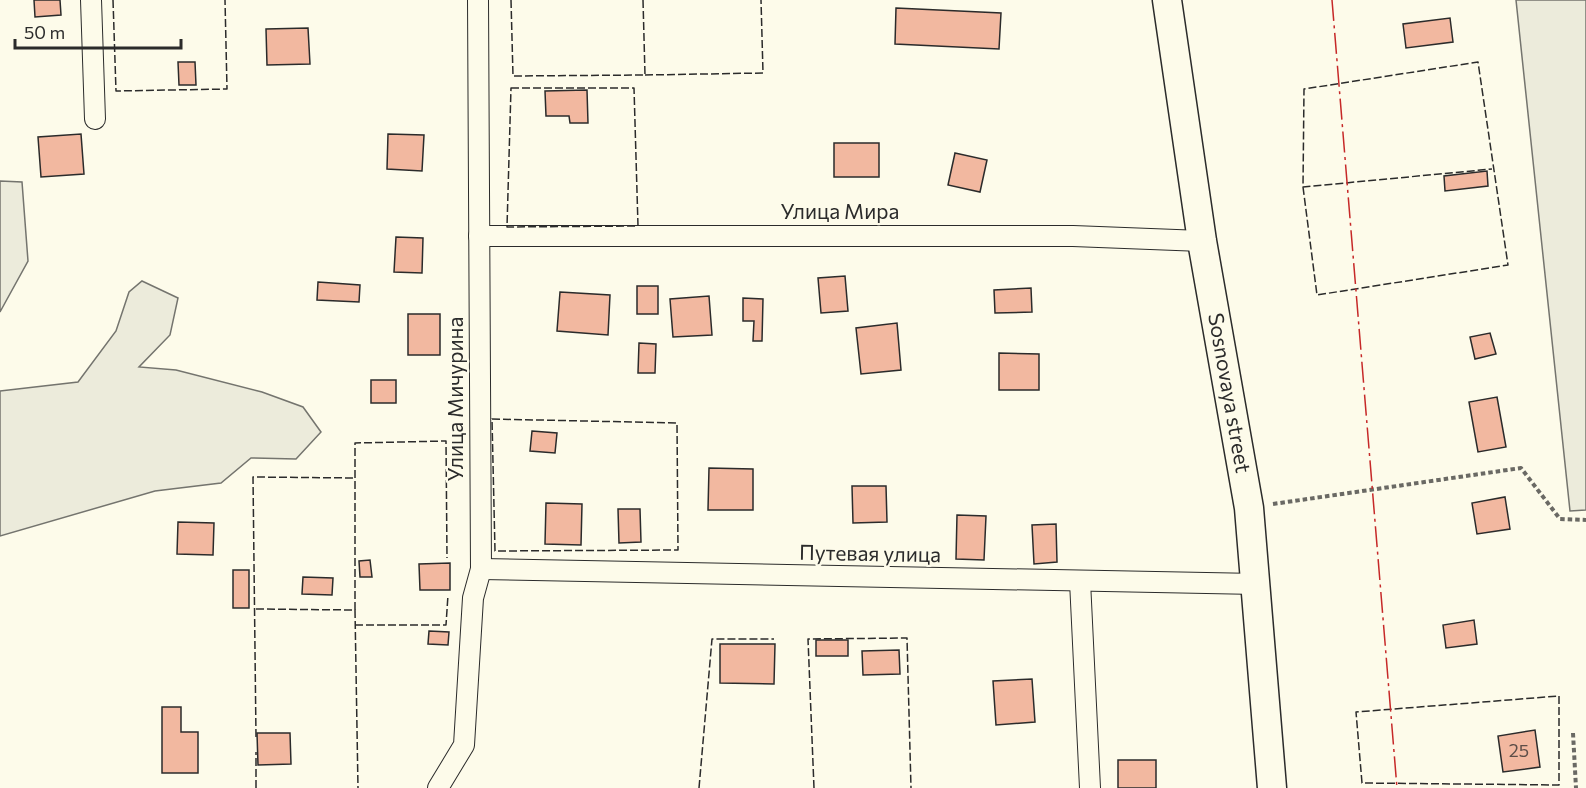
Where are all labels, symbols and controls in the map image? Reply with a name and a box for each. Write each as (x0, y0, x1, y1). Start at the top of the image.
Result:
scale bar (15, 12, 182, 50)
text: 50 m (24, 21, 65, 43)
street label: Улица Мира (781, 198, 899, 223)
street label: Sosnovaya street (1204, 311, 1257, 475)
street label: Улица Мичурина (442, 317, 467, 481)
street label: Путевая улица (799, 539, 941, 566)
house number: 25 (1509, 739, 1529, 761)

